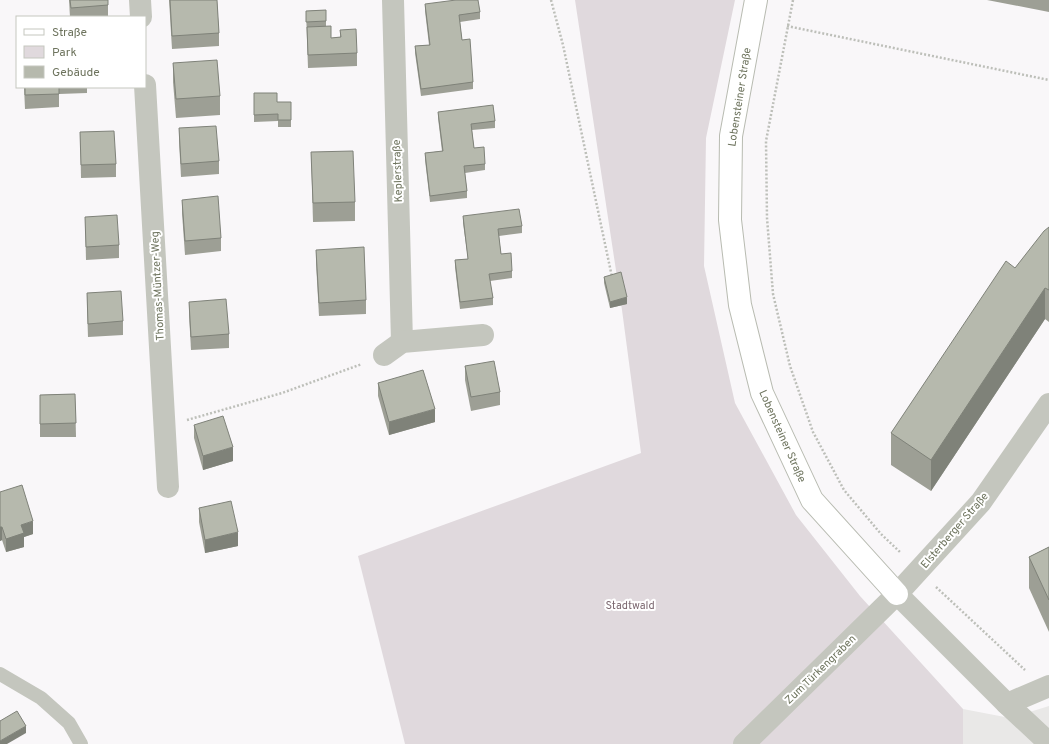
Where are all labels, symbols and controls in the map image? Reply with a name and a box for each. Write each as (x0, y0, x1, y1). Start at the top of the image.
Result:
legend (16, 16, 146, 88)
text: Straße (52, 25, 87, 41)
text: Park (52, 45, 77, 61)
street label: Lobensteiner Straße (725, 47, 755, 148)
text: Gebäude (52, 65, 100, 81)
street label: Keplerstraße (390, 139, 406, 203)
street label: Thomas-Müntzer-Weg (148, 231, 168, 341)
street label: Lobensteiner Straße (755, 388, 809, 485)
street label: Elsterberger Straße (918, 490, 992, 572)
park label: Stadtwald (605, 599, 655, 613)
street label: Zum Türkengraben (782, 632, 859, 707)

